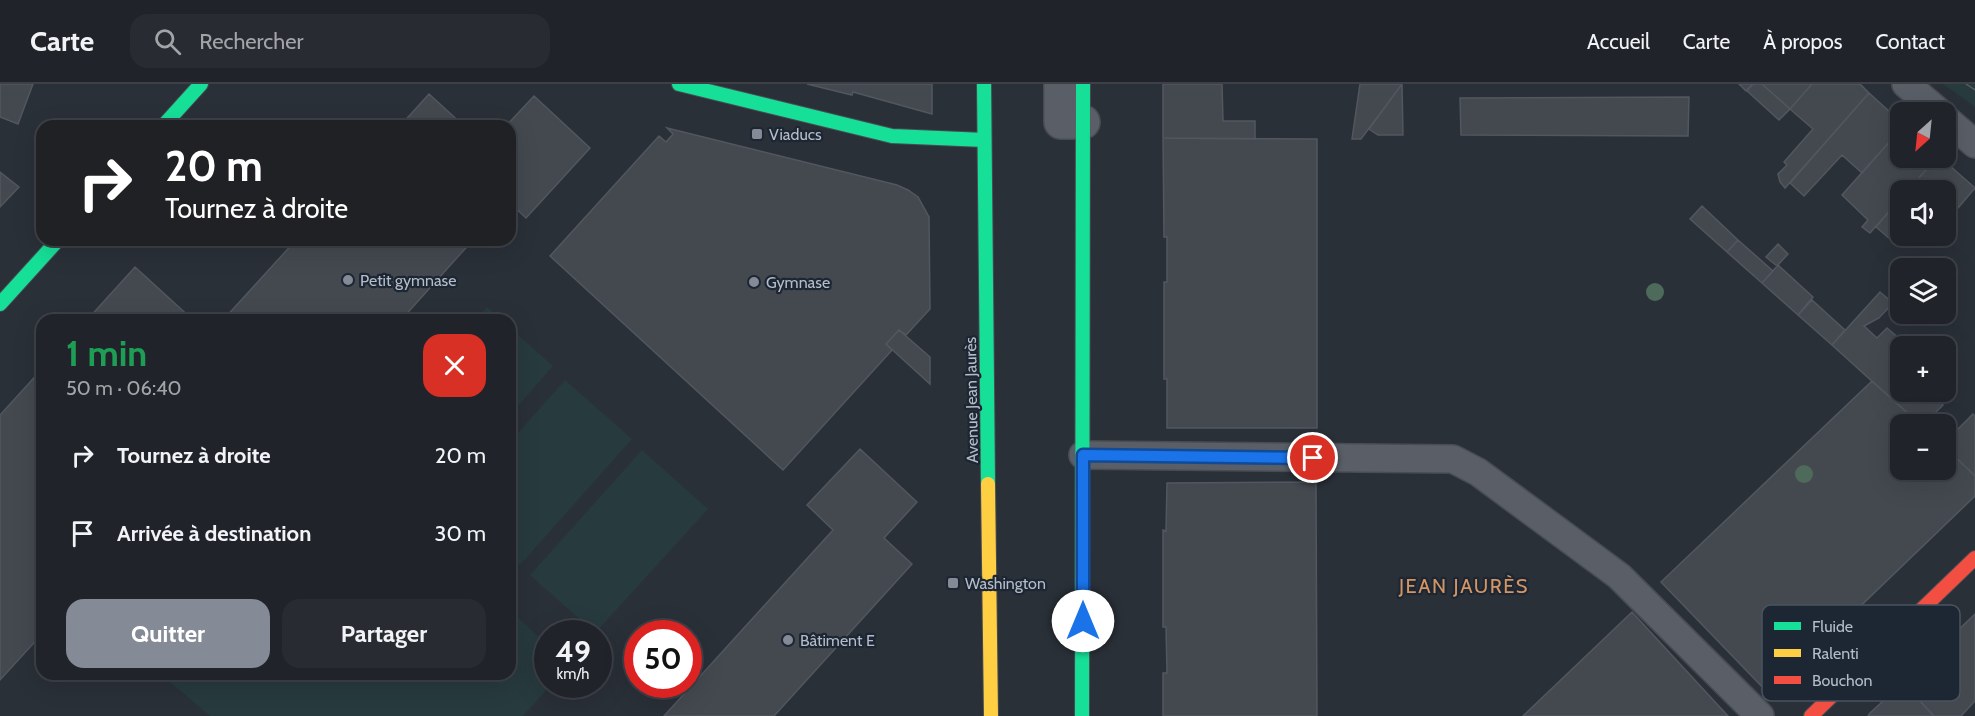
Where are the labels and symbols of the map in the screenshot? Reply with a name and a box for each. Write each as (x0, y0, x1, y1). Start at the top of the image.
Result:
north arrow (1890, 102, 1956, 168)
place label: Viaducs (769, 125, 822, 144)
marker: Viaducs (750, 127, 764, 141)
place label: Petit gymnase (360, 271, 456, 290)
marker: Petit gymnase (341, 273, 355, 287)
place label: Gymnase (766, 273, 830, 292)
marker: Gymnase (747, 275, 761, 289)
street label: Avenue Jean Jaurès (961, 336, 982, 463)
pin (1287, 432, 1338, 483)
place label: Washington (965, 574, 1046, 593)
district label: JEAN JAURÈS (1398, 574, 1529, 598)
marker: Washington (946, 576, 960, 590)
position arrow (1051, 589, 1115, 653)
legend (1762, 605, 1960, 701)
text: Fluide (1812, 617, 1853, 636)
speed limit sign: 50 (624, 620, 702, 698)
place label: Bâtiment E (800, 631, 875, 650)
marker: Bâtiment E (781, 633, 795, 647)
text: Ralenti (1812, 644, 1859, 663)
text: Bouchon (1812, 671, 1872, 690)

